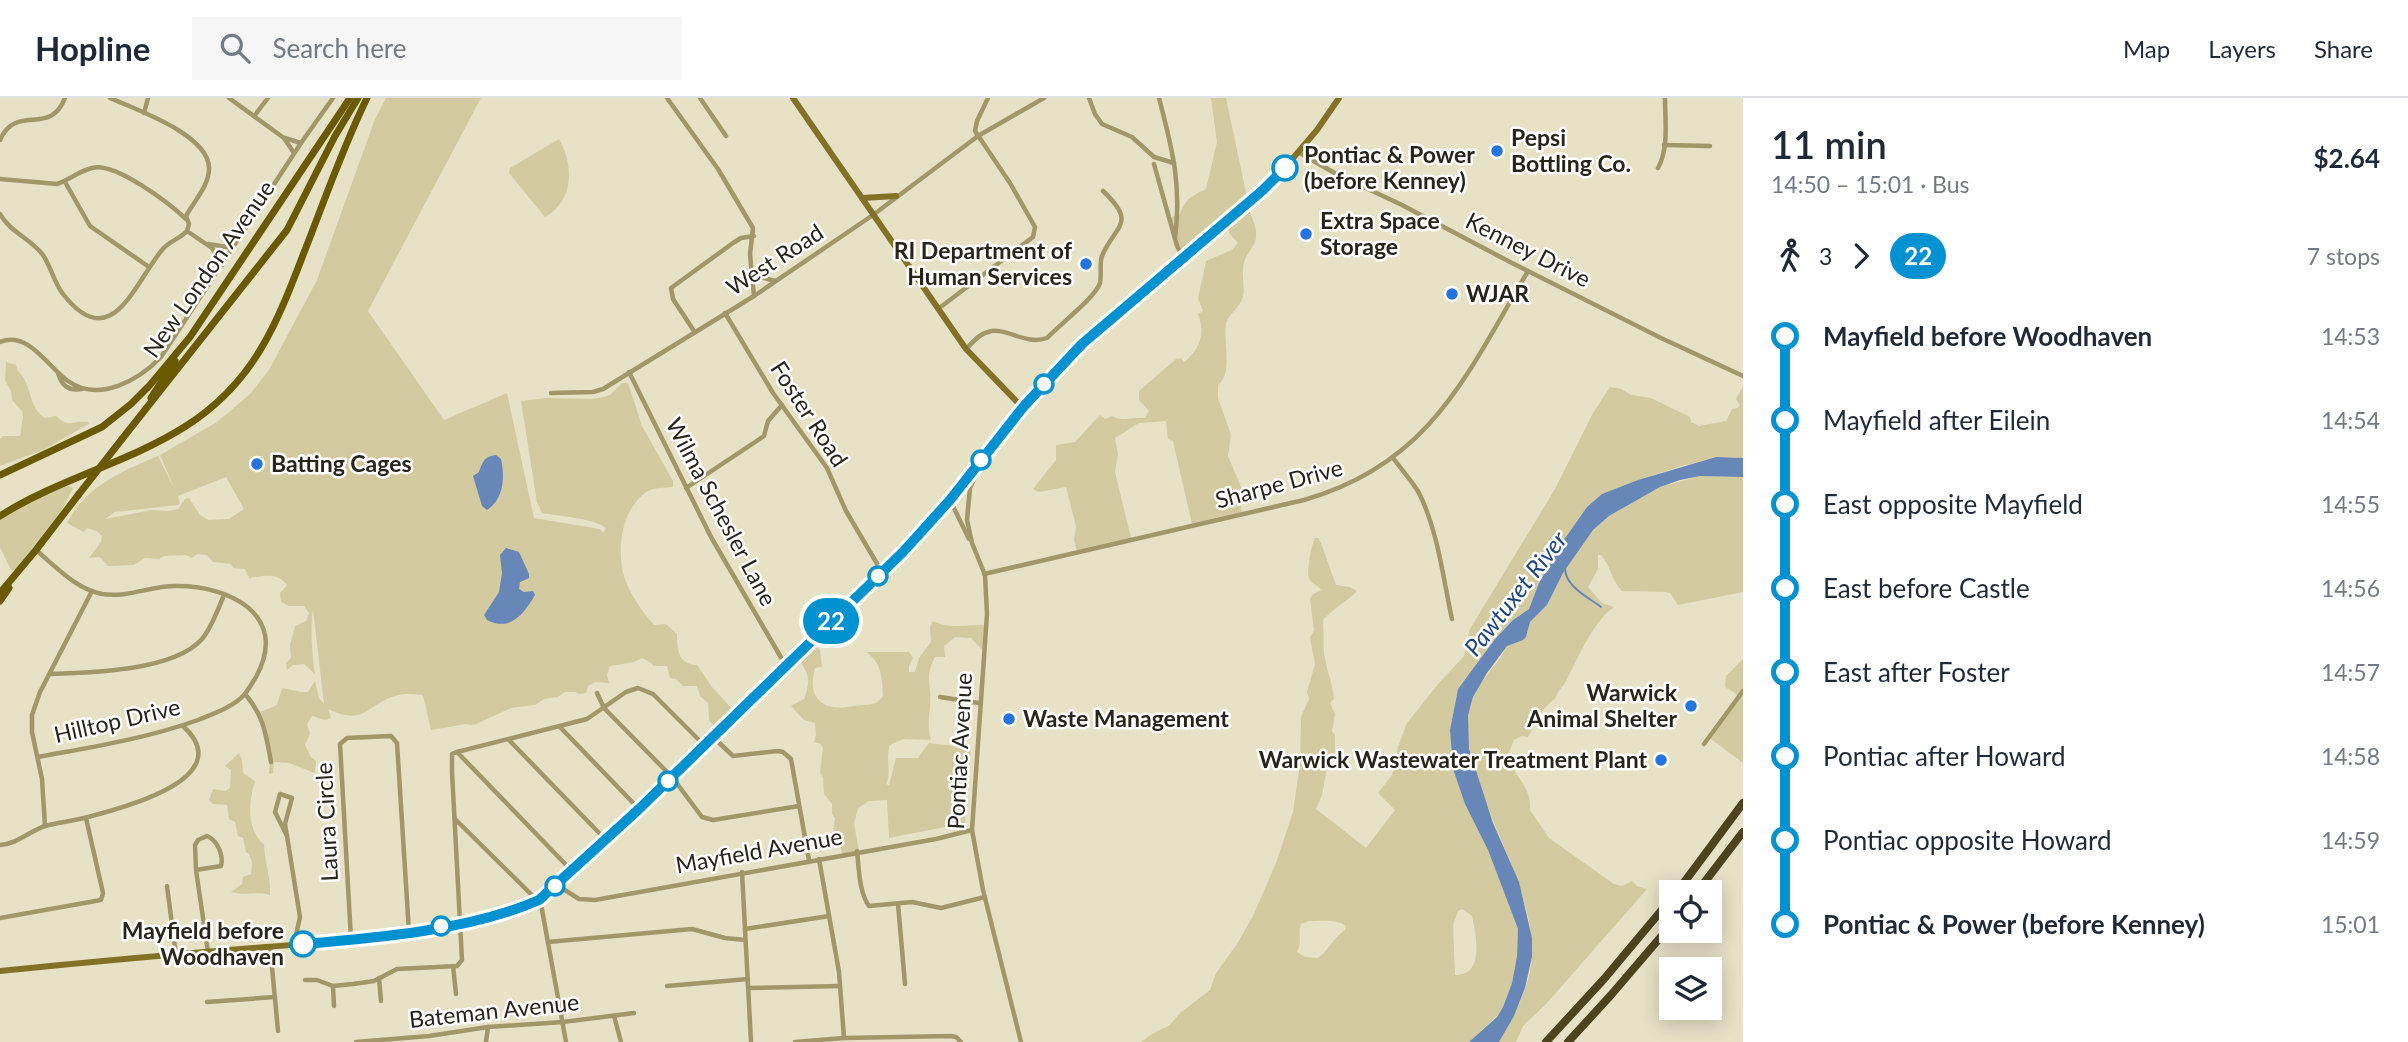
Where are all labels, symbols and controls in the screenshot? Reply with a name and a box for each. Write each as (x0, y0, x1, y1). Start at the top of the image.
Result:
search box (192, 17, 682, 80)
text: Hopline (35, 28, 150, 68)
icon: search (216, 29, 254, 67)
text: Search here (272, 32, 407, 64)
text: Map (2123, 34, 2170, 63)
text: Layers (2208, 34, 2276, 63)
text: Share (2314, 34, 2373, 63)
text: 11 min (1771, 121, 1887, 167)
place label: Pepsi Bottling Co. (1511, 123, 1631, 177)
place label: Pontiac & Power (before Kenney) (1304, 140, 1475, 194)
text: $2.64 (2314, 142, 2380, 174)
marker: Pepsi Bottling Co. (1489, 143, 1505, 159)
marker: Pontiac & Power (before Kenney) (1272, 155, 1298, 181)
text: 14:50 – 15:01 · Bus (1771, 170, 1970, 198)
street label: New London Avenue (137, 175, 280, 362)
place label: Extra Space Storage (1320, 206, 1440, 260)
street label: Kenney Drive (1461, 206, 1595, 292)
street label: West Road (721, 218, 828, 301)
marker: Extra Space Storage (1298, 226, 1314, 242)
place label: RI Department of Human Services (894, 236, 1073, 290)
icon: walk (1771, 237, 1809, 275)
icon: forward (1842, 237, 1880, 275)
text: 22 (1904, 241, 1932, 270)
text: 3 (1819, 242, 1832, 270)
text: 7 stops (2307, 242, 2380, 270)
marker: RI Department of Human Services (1078, 256, 1094, 272)
place label: WJAR (1466, 279, 1529, 307)
marker: WJAR (1444, 286, 1460, 302)
text: Mayfield before Woodhaven (1823, 320, 2152, 352)
text: 14:53 (2321, 322, 2380, 350)
street label: Foster Road (765, 355, 854, 471)
unlabelled marker (1034, 374, 1054, 394)
text: Mayfield after Eilein (1823, 404, 2050, 436)
text: 14:54 (2321, 406, 2380, 434)
street label: Wilma Schesler Lane (661, 413, 783, 610)
place label: Batting Cages (271, 449, 412, 477)
unlabelled marker (971, 450, 991, 470)
street label: Sharpe Drive (1212, 453, 1345, 513)
marker: Batting Cages (249, 456, 265, 472)
text: East opposite Mayfield (1823, 488, 2083, 520)
text: 14:55 (2321, 490, 2380, 518)
water label: Pawtuxet River (1457, 524, 1573, 661)
unlabelled marker (868, 566, 888, 586)
text: East before Castle (1823, 572, 2030, 604)
text: 14:56 (2321, 574, 2380, 602)
line badge: 22 (800, 598, 862, 644)
text: 22 (817, 606, 845, 635)
text: East after Foster (1823, 656, 2010, 688)
text: 14:57 (2321, 658, 2380, 686)
street label: Pontiac Avenue (941, 672, 977, 830)
place label: Warwick Animal Shelter (1526, 678, 1678, 732)
street label: Hilltop Drive (51, 692, 183, 748)
marker: Warwick Animal Shelter (1683, 698, 1699, 714)
place label: Waste Management (1023, 704, 1229, 732)
marker: Waste Management (1001, 711, 1017, 727)
text: Pontiac after Howard (1823, 740, 2065, 772)
text: 14:58 (2321, 742, 2380, 770)
place label: Warwick Wastewater Treatment Plant (1259, 745, 1647, 773)
marker: Warwick Wastewater Treatment Plant (1653, 752, 1669, 768)
street label: Laura Circle (309, 762, 343, 882)
unlabelled marker (658, 771, 678, 791)
street label: Mayfield Avenue (673, 822, 844, 878)
text: Pontiac opposite Howard (1823, 824, 2111, 856)
text: 14:59 (2321, 826, 2380, 854)
unlabelled marker (545, 876, 565, 896)
map controls (1659, 880, 1722, 1020)
button: locate (1659, 880, 1722, 943)
text: Pontiac & Power (before Kenney) (1823, 908, 2205, 940)
text: 15:01 (2321, 910, 2380, 938)
place label: Mayfield before Woodhaven (122, 916, 284, 970)
unlabelled marker (431, 916, 451, 936)
marker: Mayfield before Woodhaven (290, 931, 316, 957)
button: layers (1659, 957, 1722, 1020)
street label: Bateman Avenue (408, 987, 580, 1033)

